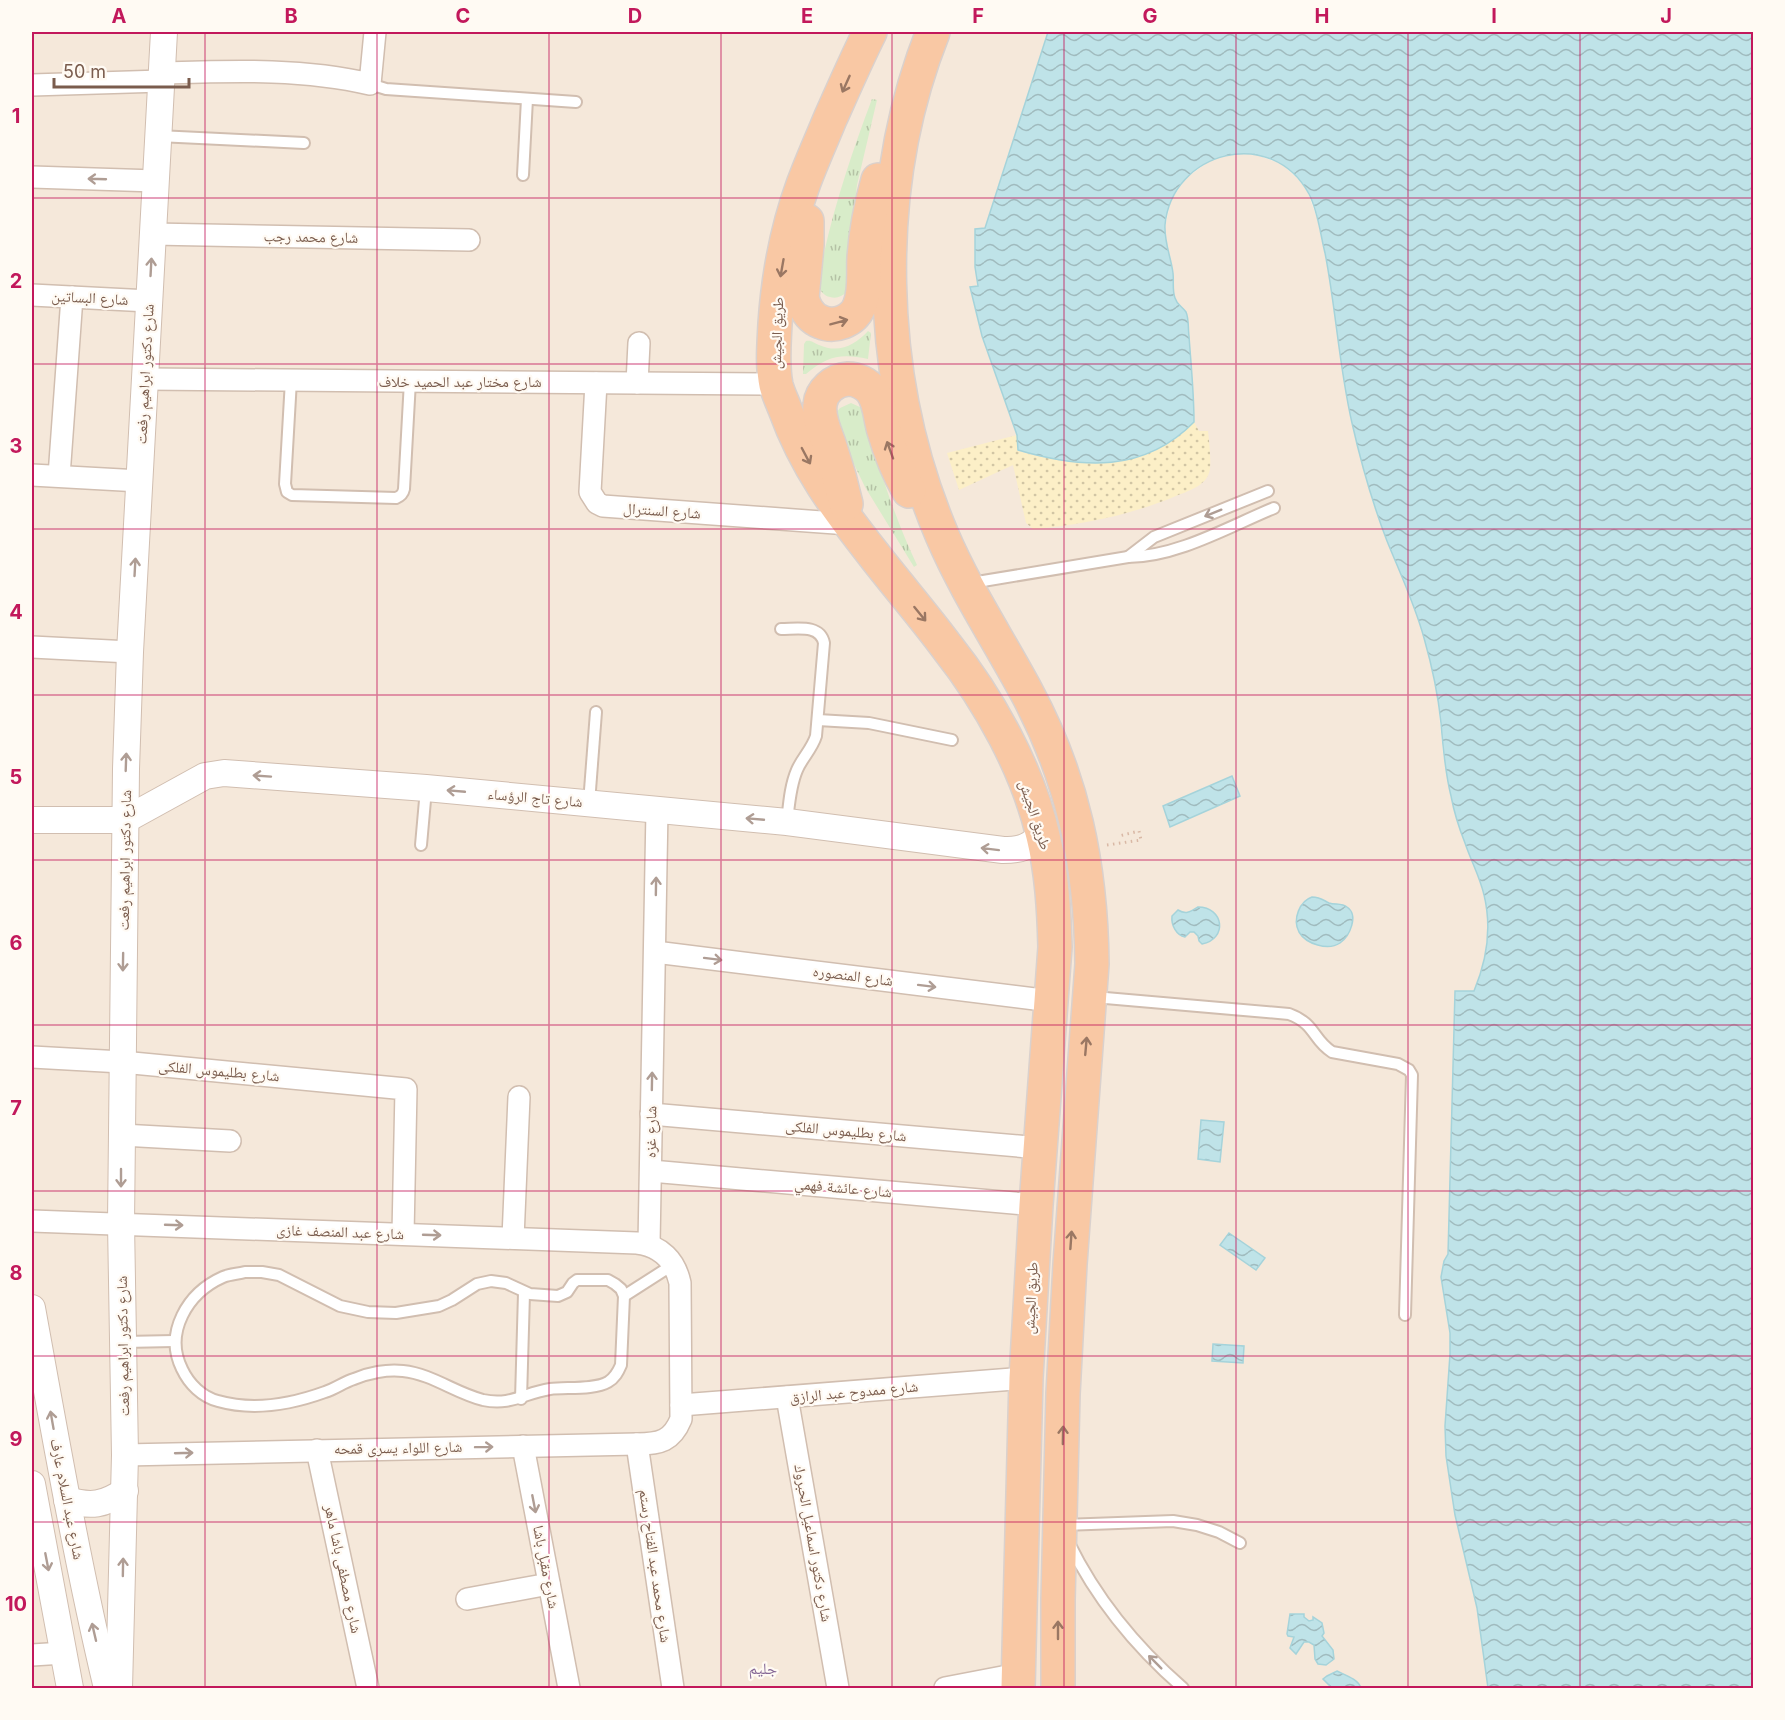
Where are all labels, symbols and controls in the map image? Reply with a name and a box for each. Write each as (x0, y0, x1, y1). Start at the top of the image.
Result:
text: A (112, 4, 127, 28)
text: B (284, 4, 298, 28)
text: C (456, 4, 470, 28)
text: D (628, 4, 642, 28)
text: E (801, 4, 813, 28)
text: F (972, 4, 984, 28)
text: G (1142, 4, 1158, 28)
text: H (1315, 4, 1329, 28)
text: I (1491, 4, 1497, 28)
text: J (1660, 4, 1672, 28)
scale bar (54, 51, 189, 89)
text: 50 m (63, 61, 106, 82)
one-way arrow (839, 75, 851, 93)
text: 1 (12, 104, 20, 128)
one-way arrow (88, 174, 108, 185)
street label: شارع محمد رجب (263, 226, 359, 248)
one-way arrow (146, 258, 157, 278)
one-way arrow (776, 258, 787, 277)
text: 2 (10, 269, 22, 293)
street label: شارع البساتين (51, 286, 129, 310)
street label: طريق الجيش (766, 296, 788, 370)
street label: شارع دكتور ابراهيم رفعت (131, 303, 159, 445)
one-way arrow (829, 315, 848, 327)
street label: شارع مختار عبد الحميد خلاف (378, 372, 542, 392)
text: 3 (10, 434, 22, 458)
one-way arrow (884, 441, 895, 460)
one-way arrow (801, 447, 812, 465)
street label: شارع السنترال (623, 498, 702, 524)
one-way arrow (1205, 508, 1223, 519)
one-way arrow (130, 557, 141, 577)
text: 4 (9, 600, 23, 624)
one-way arrow (914, 606, 927, 622)
one-way arrow (121, 752, 132, 772)
text: 5 (10, 765, 22, 789)
one-way arrow (252, 770, 272, 781)
street label: طريق الجيش (1014, 778, 1056, 853)
street label: شارع تاج الرؤساء (487, 784, 584, 812)
one-way arrow (447, 785, 467, 796)
street label: شارع دكتور ابراهيم رفعت (114, 789, 136, 930)
one-way arrow (745, 813, 765, 824)
one-way arrow (980, 843, 1000, 854)
one-way arrow (650, 876, 662, 896)
text: 6 (10, 931, 23, 955)
one-way arrow (117, 952, 129, 972)
one-way arrow (702, 953, 722, 964)
street label: شارع المنصوره (812, 961, 894, 991)
one-way arrow (917, 980, 937, 991)
one-way arrow (1081, 1036, 1092, 1056)
street label: شارع بطليموس الفلكى (158, 1056, 280, 1086)
one-way arrow (646, 1071, 658, 1091)
text: 7 (10, 1096, 22, 1120)
street label: شارع غزه (641, 1105, 661, 1158)
street label: شارع بطليموس الفلكى (785, 1116, 907, 1146)
one-way arrow (115, 1168, 127, 1188)
street label: شارع عائشة فهمي (793, 1174, 893, 1204)
one-way arrow (163, 1220, 183, 1231)
street label: شارع عبد المنصف غازى (276, 1220, 404, 1244)
one-way arrow (421, 1229, 441, 1241)
one-way arrow (1066, 1231, 1077, 1251)
text: 8 (9, 1261, 23, 1285)
street label: طريق الجيش (1019, 1261, 1043, 1335)
street label: شارع دكتور ابراهيم رفعت (112, 1275, 134, 1416)
street label: شارع ممدوح عبد الرازق (789, 1376, 919, 1408)
one-way arrow (46, 1410, 57, 1430)
one-way arrow (1057, 1426, 1068, 1446)
text: 9 (10, 1427, 23, 1451)
street label: شارع عبد السلام عارف (45, 1437, 89, 1562)
street label: شارع اللواء يسرى قمحه (334, 1437, 463, 1459)
one-way arrow (473, 1441, 493, 1453)
one-way arrow (173, 1448, 193, 1459)
street label: شارع دكتور اسماعيل الحبروك (789, 1463, 837, 1623)
street label: شارع محمد عبد الفتاح رستم (634, 1488, 676, 1644)
one-way arrow (529, 1494, 540, 1513)
street label: شارع مصطفى باشا ماهر (319, 1502, 366, 1635)
street label: شارع مقبل باشا (528, 1524, 564, 1610)
one-way arrow (42, 1552, 53, 1572)
one-way arrow (117, 1558, 128, 1578)
text: 10 (5, 1592, 27, 1616)
one-way arrow (1052, 1621, 1064, 1641)
one-way arrow (87, 1622, 99, 1641)
one-way arrow (1148, 1655, 1163, 1670)
district label: جليم (749, 1658, 777, 1679)

